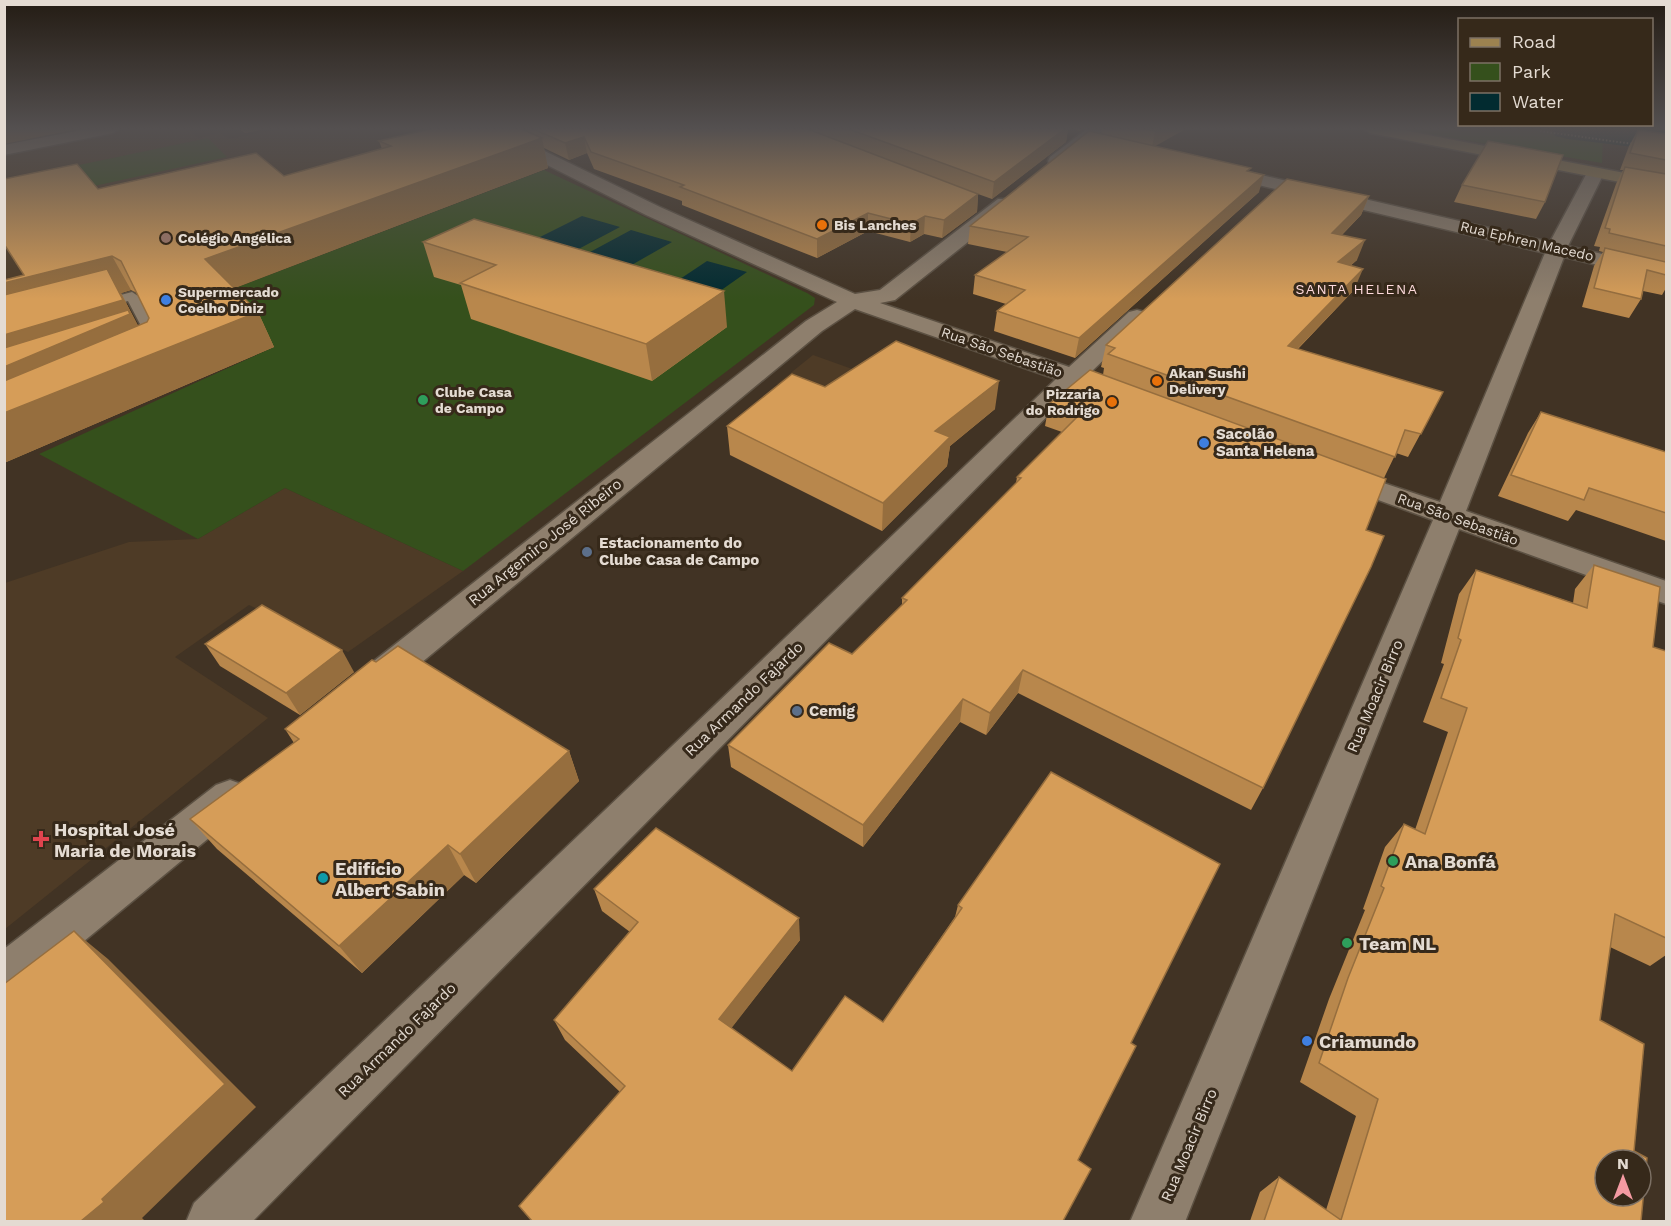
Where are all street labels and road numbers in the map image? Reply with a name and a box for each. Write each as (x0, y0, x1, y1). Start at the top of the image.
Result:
street label: Rua Ephren Macedo (1459, 218, 1595, 264)
street label: Rua São Sebastião (939, 324, 1065, 380)
street label: Rua Argemiro José Ribeiro (465, 475, 625, 609)
street label: Rua São Sebastião (1396, 490, 1520, 548)
street label: Rua Moacir Birro (1343, 637, 1407, 755)
street label: Rua Armando Fajardo (681, 638, 807, 760)
street label: Rua Armando Fajardo (334, 979, 460, 1101)
street label: Rua Moacir Birro (1157, 1086, 1221, 1204)

